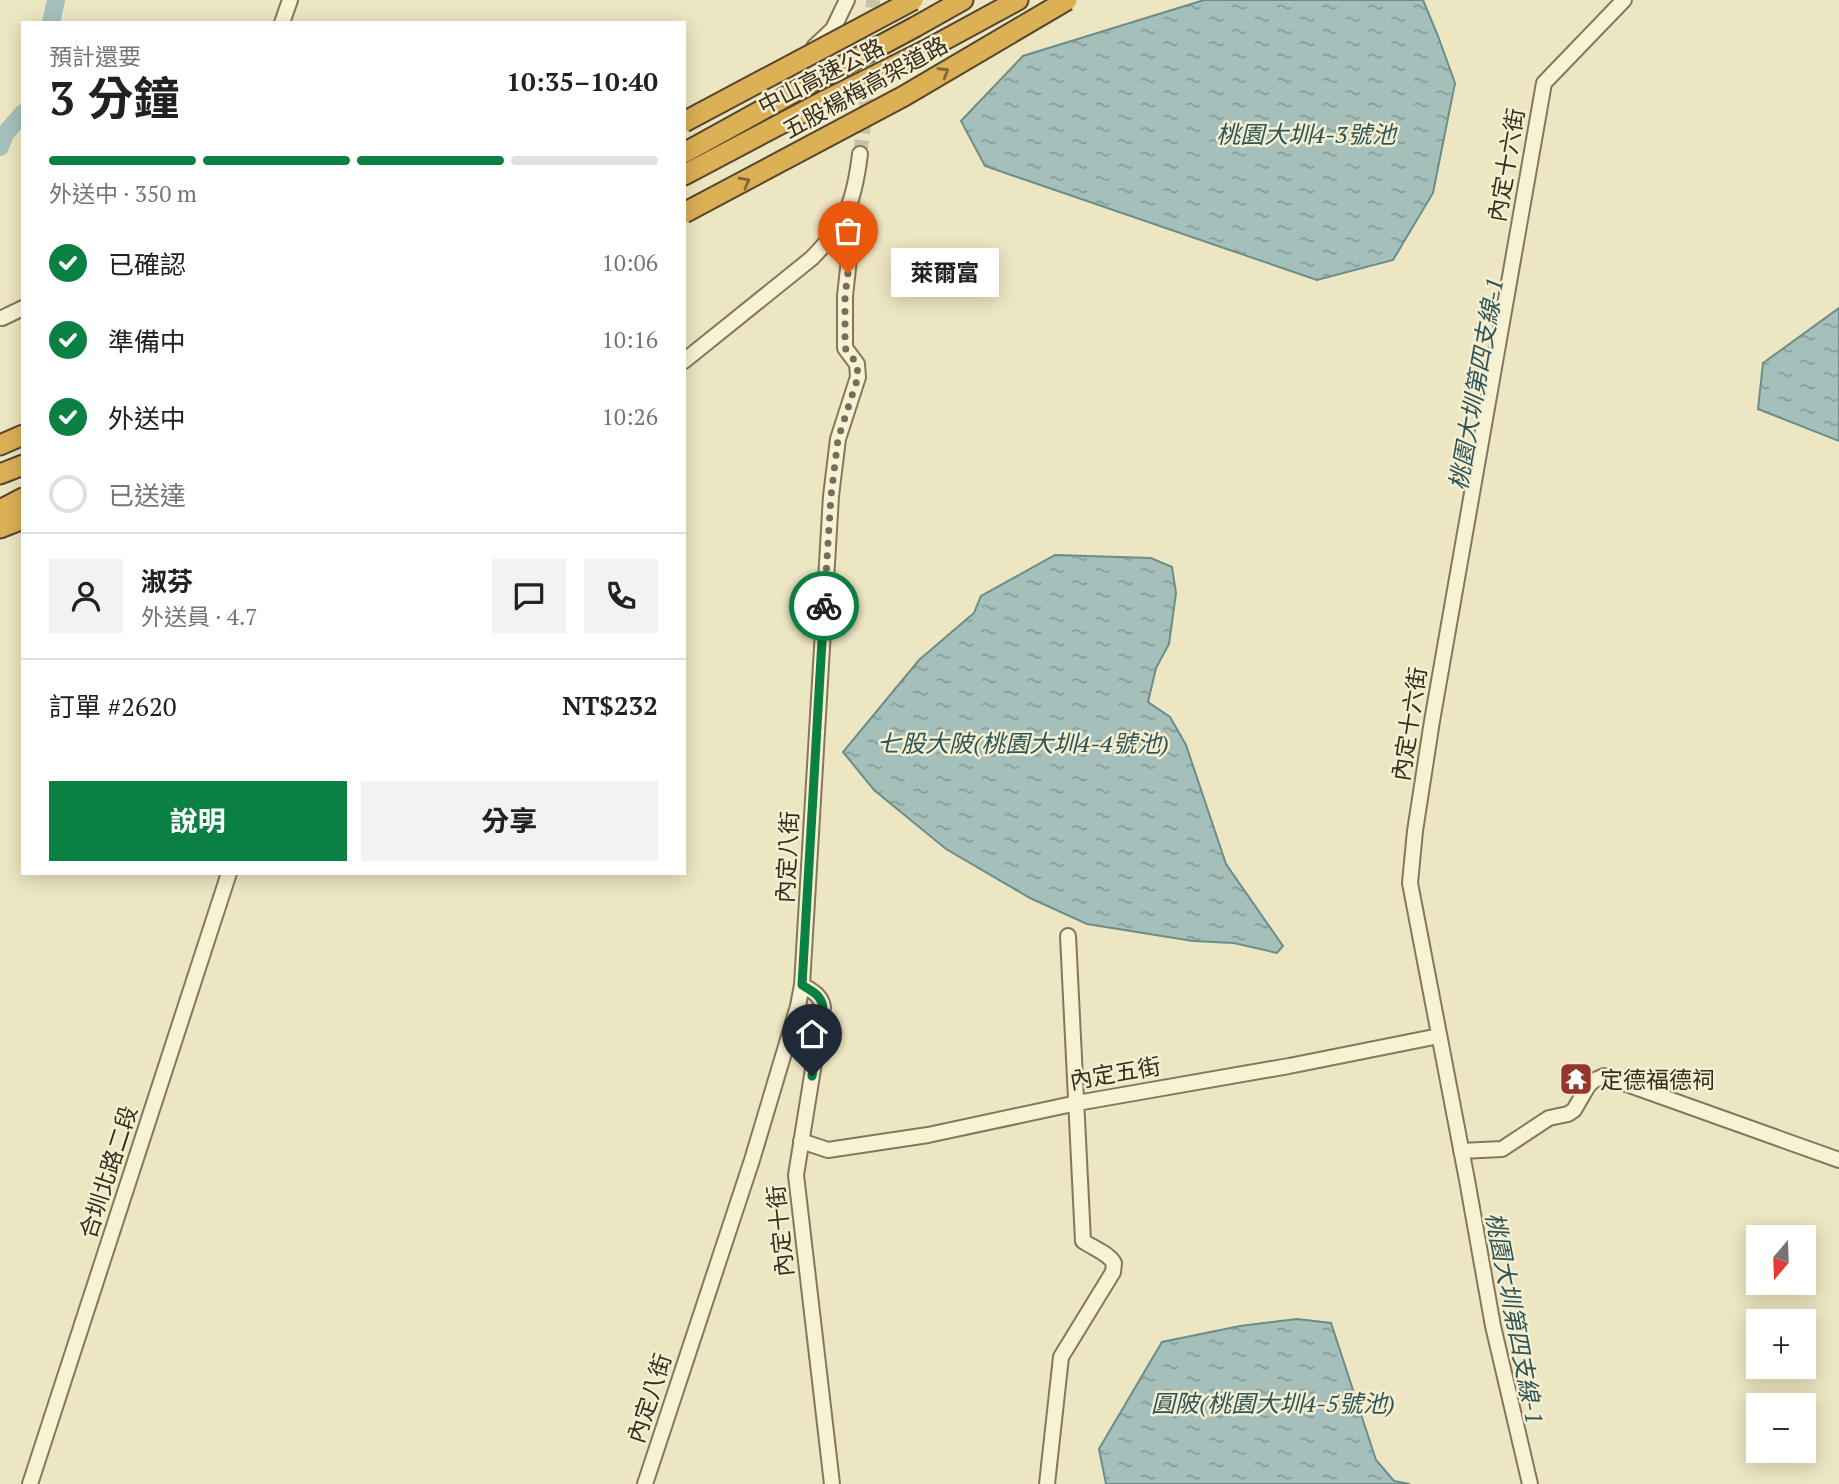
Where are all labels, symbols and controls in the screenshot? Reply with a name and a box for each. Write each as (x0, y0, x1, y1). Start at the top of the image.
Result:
street label: 五股楊梅高架道路 (777, 29, 953, 145)
street label: 中山高速公路 (752, 31, 890, 121)
text: 預計還要 (49, 41, 141, 72)
text: 10:35–10:40 (506, 64, 658, 98)
text: 3 分鐘 (49, 67, 179, 128)
one-way arrow (937, 68, 950, 81)
street label: 內定十六街 (1481, 106, 1531, 224)
water label: 桃園大圳4-3號池 (1216, 118, 1399, 150)
one-way arrow (737, 176, 750, 190)
text: 外送中 · 350 m (49, 178, 197, 209)
pin (818, 201, 878, 273)
icon: bag (829, 212, 867, 250)
icon: check (49, 244, 87, 282)
text: 已確認 (108, 247, 186, 281)
text: 10:06 (601, 247, 658, 278)
callout: 萊爾富 (890, 248, 998, 298)
text: 萊爾富 (911, 257, 980, 288)
water label: 桃園大圳第四支線-1 (1442, 275, 1510, 493)
icon: check (49, 321, 87, 359)
text: 準備中 (108, 324, 186, 358)
text: 10:16 (601, 324, 658, 355)
icon: check (49, 398, 87, 436)
text: 外送中 (108, 401, 186, 435)
text: 10:26 (601, 401, 658, 432)
text: 已送達 (108, 478, 186, 512)
button: person (49, 559, 123, 633)
button: chat (492, 559, 566, 633)
button: phone (584, 559, 658, 633)
text: 淑芬 (141, 564, 193, 598)
courier (789, 571, 859, 641)
icon: bike (805, 587, 843, 625)
text: 外送員 · 4.7 (141, 601, 258, 632)
street label: 內定十六街 (1385, 665, 1433, 783)
text: NT$232 (562, 688, 658, 722)
text: 訂單 #2620 (49, 689, 177, 723)
water label: 七股大陂(桃園大圳4-4號池) (877, 727, 1169, 759)
button: 說明 (49, 781, 347, 861)
button: 分享 (361, 781, 658, 861)
street label: 內定八街 (769, 810, 805, 904)
pin (782, 1004, 842, 1076)
icon: home (793, 1015, 831, 1053)
street label: 內定五街 (1067, 1050, 1163, 1096)
temple icon: 定德福德祠 (1557, 1060, 1595, 1098)
place label: 定德福德祠 (1600, 1064, 1715, 1095)
street label: 合圳北路二段 (72, 1102, 144, 1242)
street label: 內定十街 (760, 1184, 800, 1278)
water label: 桃園大圳第四支線-1 (1479, 1210, 1551, 1426)
north arrow (1746, 1225, 1816, 1295)
map controls (1746, 1225, 1816, 1463)
button: + (1746, 1309, 1816, 1379)
street label: 內定八街 (620, 1349, 678, 1447)
water label: 圓陂(桃園大圳4-5號池) (1151, 1387, 1395, 1419)
button: − (1746, 1393, 1816, 1463)

